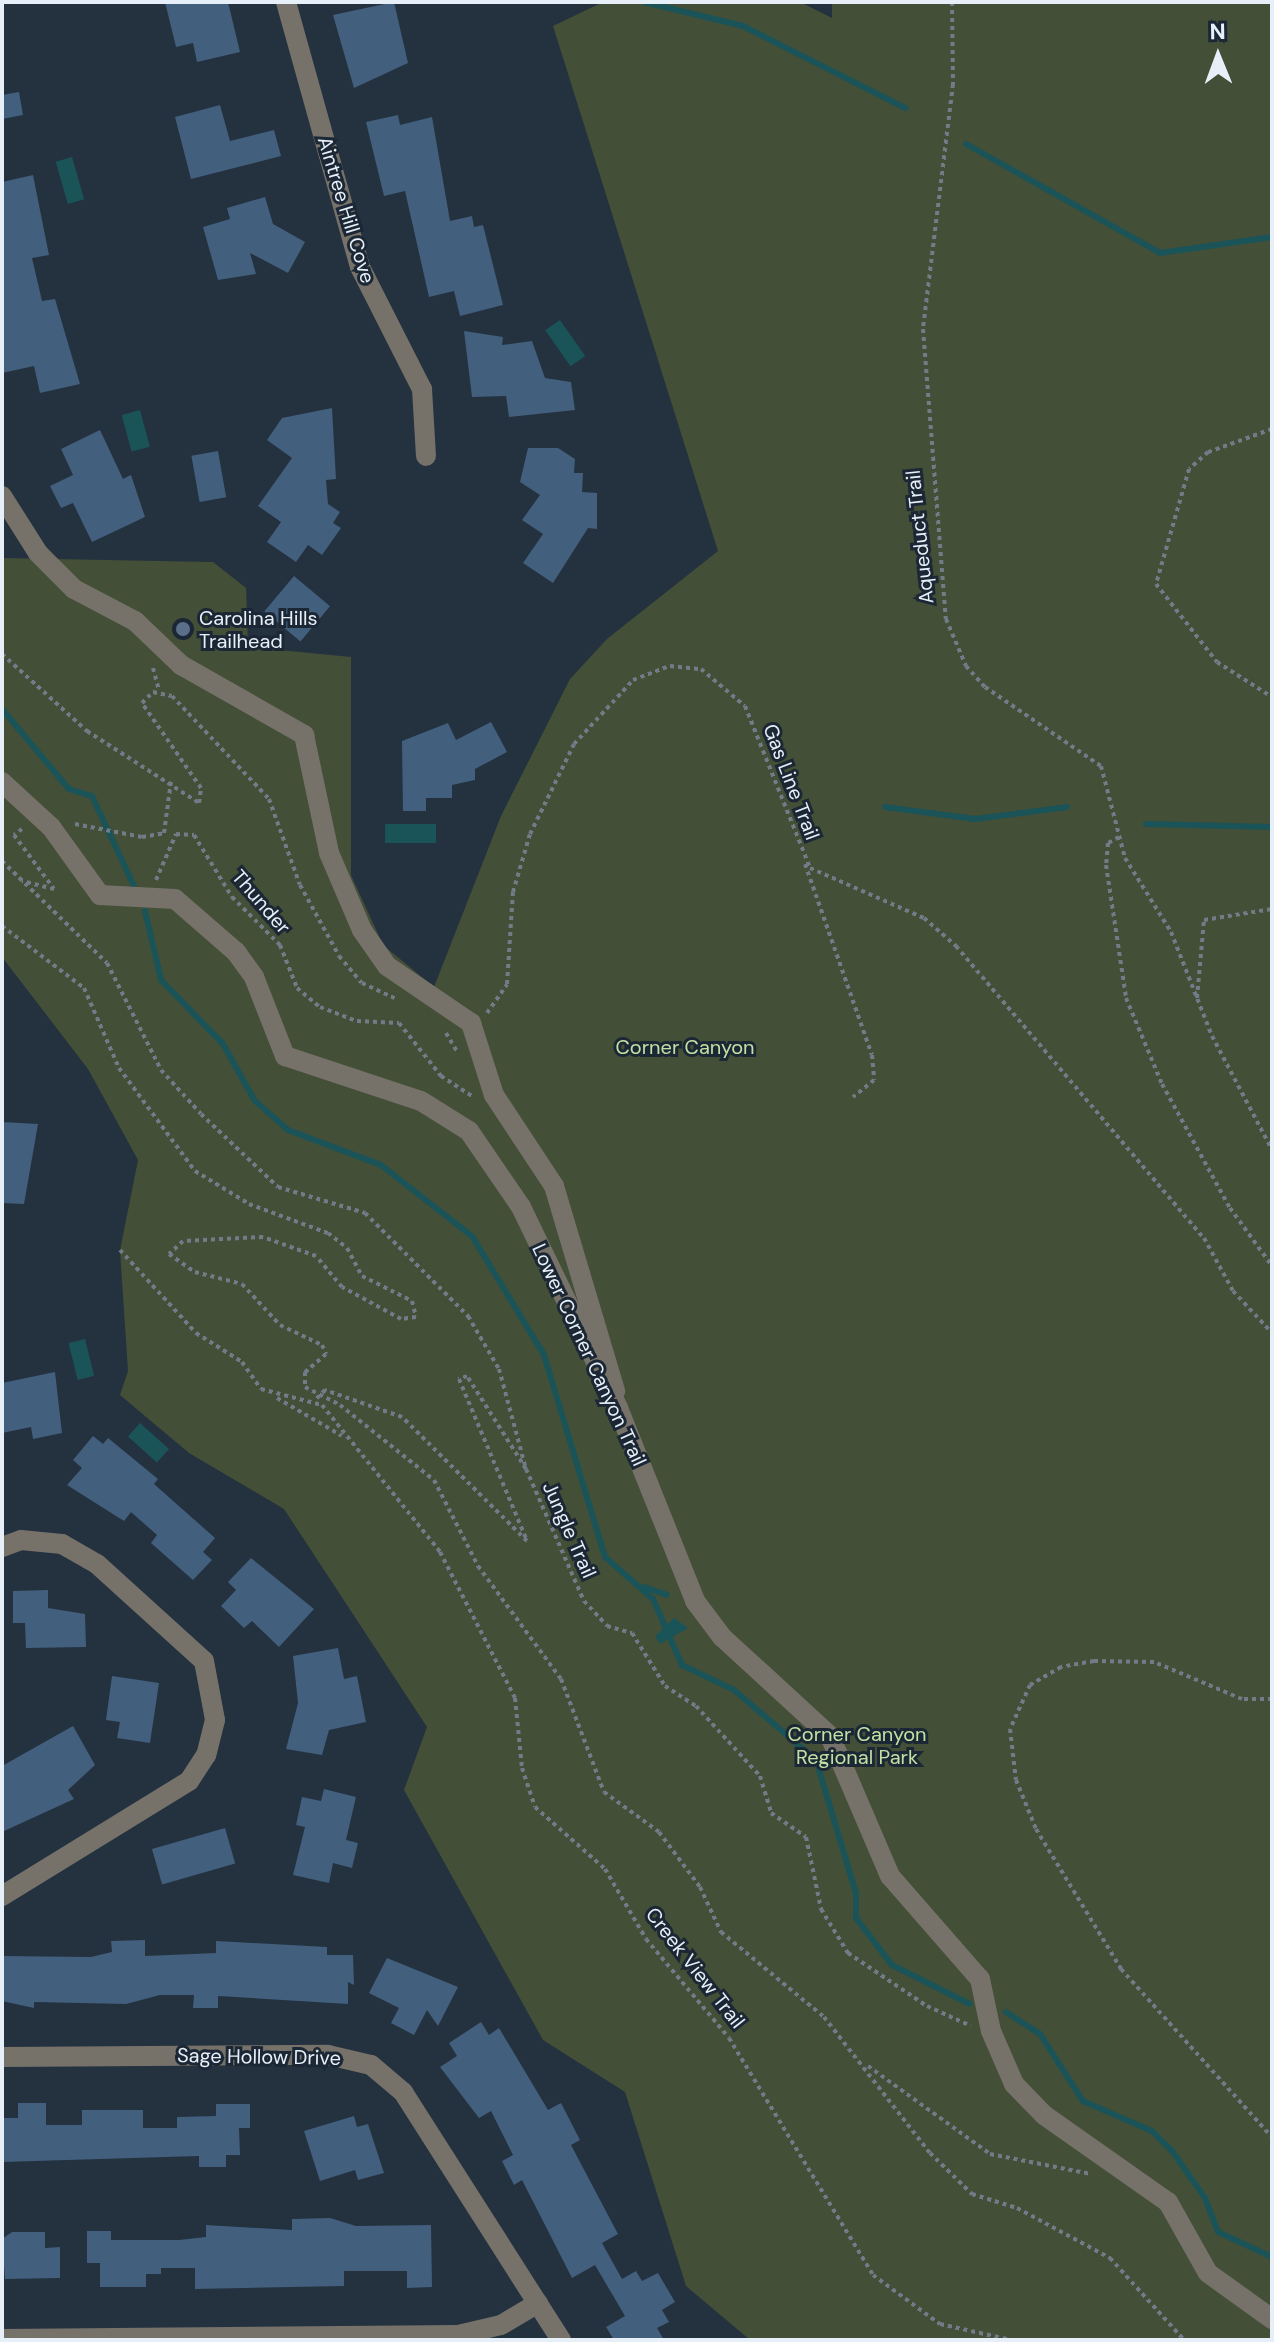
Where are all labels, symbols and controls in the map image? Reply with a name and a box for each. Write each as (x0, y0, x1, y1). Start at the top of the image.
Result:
north arrow (1178, 16, 1258, 96)
text: N (1209, 17, 1226, 46)
street label: Aintree Hill Cove (312, 134, 380, 286)
street label: Aqueduct Trail (901, 469, 939, 605)
place label: Carolina Hills Trailhead (199, 606, 317, 653)
marker: Carolina Hills Trailhead (174, 620, 192, 638)
street label: Gas Line Trail (758, 721, 824, 843)
street label: Thunder (227, 865, 295, 939)
park label: Corner Canyon (615, 1035, 755, 1059)
street label: Lower Corner Canyon Trail (527, 1240, 651, 1470)
street label: Jungle Trail (537, 1478, 601, 1582)
park label: Corner Canyon Regional Park (787, 1723, 927, 1770)
street label: Creek View Trail (640, 1903, 750, 2033)
street label: Sage Hollow Drive (177, 2044, 341, 2070)

